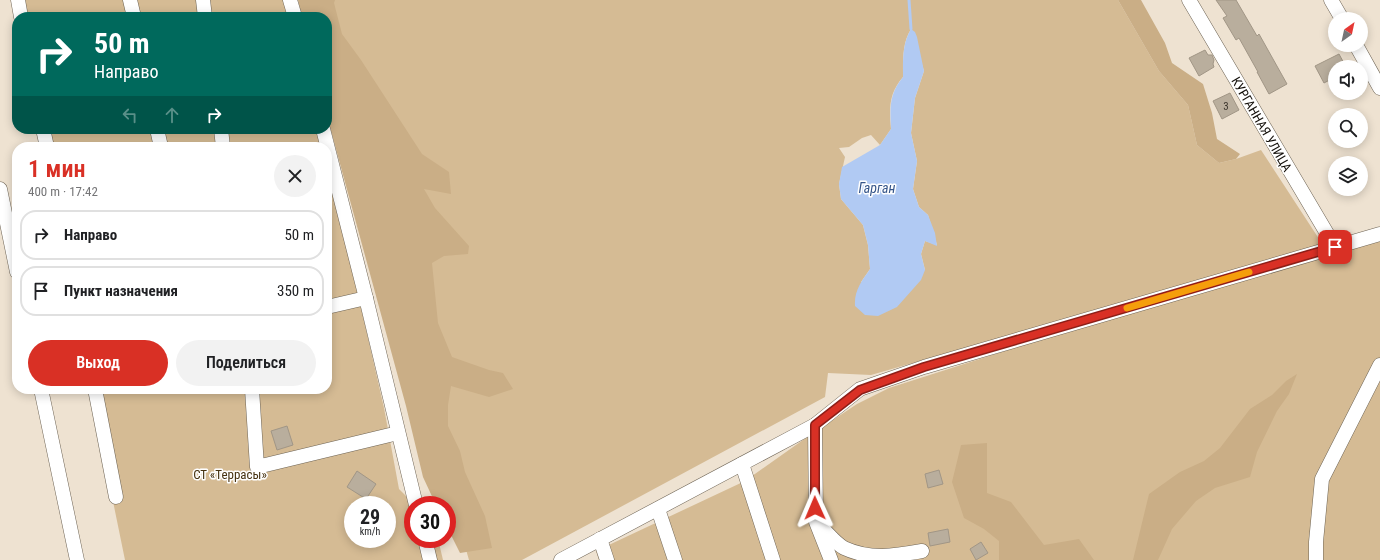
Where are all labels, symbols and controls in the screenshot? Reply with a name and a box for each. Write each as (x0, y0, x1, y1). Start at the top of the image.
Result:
north arrow (1328, 12, 1368, 52)
map controls (1328, 12, 1368, 196)
text: 50 m (94, 27, 150, 60)
icon: right (28, 28, 80, 80)
button: sound (1328, 60, 1368, 100)
text: Направо (94, 61, 159, 82)
street label: КУРГАННАЯ УЛИЦА (1228, 74, 1295, 175)
house number: 3 (1223, 100, 1229, 113)
icon: left (119, 104, 141, 126)
icon: ahead (161, 104, 183, 126)
icon: right (203, 104, 225, 126)
button: search (1328, 108, 1368, 148)
text: 1 мин (28, 155, 86, 183)
button: close (274, 155, 316, 197)
button: layers (1328, 156, 1368, 196)
water label: Гарган (859, 180, 896, 196)
text: 400 m · 17:42 (28, 184, 98, 199)
icon: right (30, 224, 52, 246)
text: Направо (64, 226, 117, 244)
text: 50 m (284, 226, 314, 244)
pin (1318, 230, 1352, 264)
icon: arrive (1324, 236, 1346, 258)
icon: arrive (30, 280, 52, 302)
text: Пункт назначения (64, 282, 178, 300)
text: 350 m (277, 282, 314, 300)
button: Выход (28, 340, 168, 386)
button: Поделиться (176, 340, 316, 386)
park label: СТ «Террасы» (193, 467, 267, 482)
position arrow (794, 487, 836, 529)
speed limit sign: 30 (404, 496, 456, 548)
text: 29 (360, 505, 380, 529)
text: km/h (360, 526, 380, 537)

